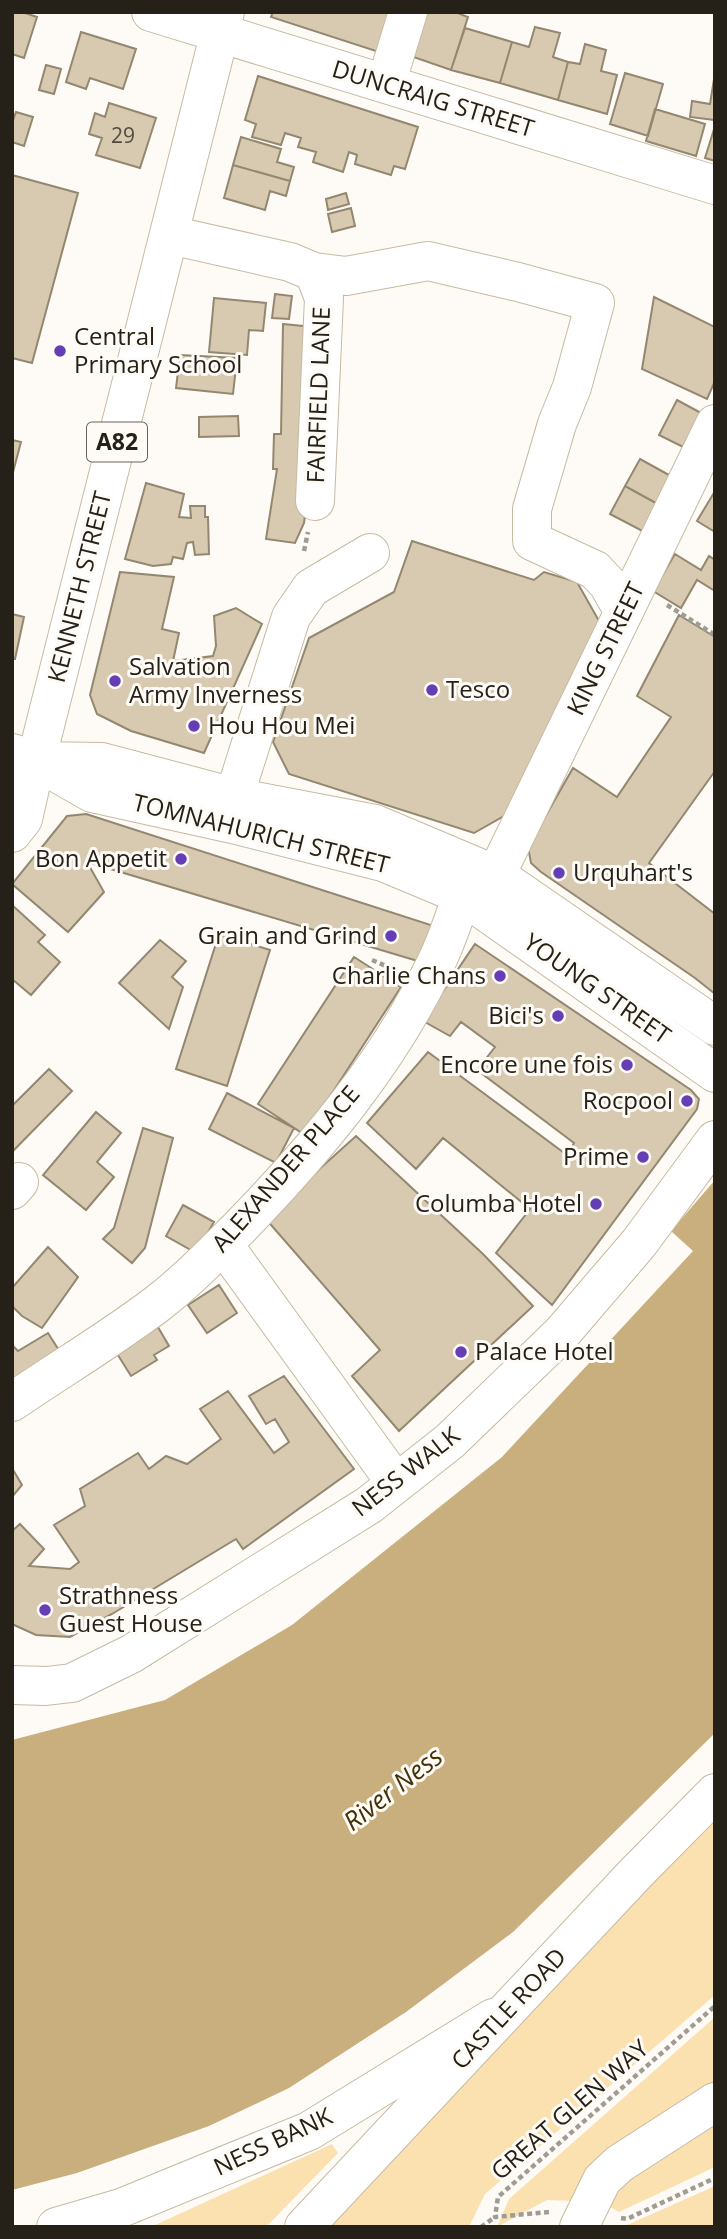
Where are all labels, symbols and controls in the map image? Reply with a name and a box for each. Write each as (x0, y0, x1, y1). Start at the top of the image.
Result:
street label: DUNCRAIG STREET (328, 51, 538, 144)
house number: 29 (111, 121, 135, 149)
street label: FAIRFIELD LANE (298, 306, 337, 484)
place label: Central Primary School (74, 319, 242, 380)
marker: Central Primary School (52, 343, 68, 359)
road number: A82 (87, 422, 147, 462)
street label: KENNETH STREET (39, 488, 118, 686)
street label: KING STREET (558, 576, 651, 720)
place label: Salvation Army Inverness (129, 649, 302, 710)
place label: Tesco (446, 672, 510, 705)
marker: Salvation Army Inverness (107, 673, 123, 689)
marker: Tesco (424, 682, 440, 698)
place label: Hou Hou Mei (208, 708, 355, 741)
marker: Hou Hou Mei (186, 718, 202, 734)
street label: TOMNAHURICH STREET (130, 785, 393, 880)
place label: Bon Appetit (35, 841, 167, 874)
marker: Bon Appetit (173, 851, 189, 867)
place label: Urquhart's (573, 855, 693, 888)
marker: Urquhart's (551, 865, 567, 881)
place label: Grain and Grind (198, 918, 377, 951)
street label: YOUNG STREET (518, 925, 678, 1051)
marker: Grain and Grind (383, 928, 399, 944)
place label: Charlie Chans (332, 958, 486, 991)
marker: Charlie Chans (492, 968, 508, 984)
place label: Bici's (488, 998, 544, 1031)
marker: Bici's (550, 1008, 566, 1024)
place label: Encore une fois (440, 1047, 613, 1080)
marker: Encore une fois (619, 1057, 635, 1073)
street label: ALEXANDER PLACE (203, 1078, 366, 1258)
place label: Rocpool (583, 1083, 673, 1116)
marker: Rocpool (679, 1093, 695, 1109)
place label: Prime (563, 1139, 629, 1172)
marker: Prime (635, 1149, 651, 1165)
place label: Columba Hotel (415, 1186, 582, 1219)
marker: Columba Hotel (588, 1196, 604, 1212)
place label: Palace Hotel (475, 1334, 614, 1367)
marker: Palace Hotel (453, 1344, 469, 1360)
street label: NESS WALK (344, 1418, 466, 1523)
place label: Strathness Guest House (59, 1578, 203, 1639)
marker: Strathness Guest House (37, 1602, 53, 1618)
water label: River Ness (335, 1738, 450, 1838)
street label: CASTLE ROAD (443, 1940, 573, 2076)
street label: GREAT GLEN WAY (483, 2031, 655, 2186)
street label: NESS BANK (208, 2099, 337, 2183)

